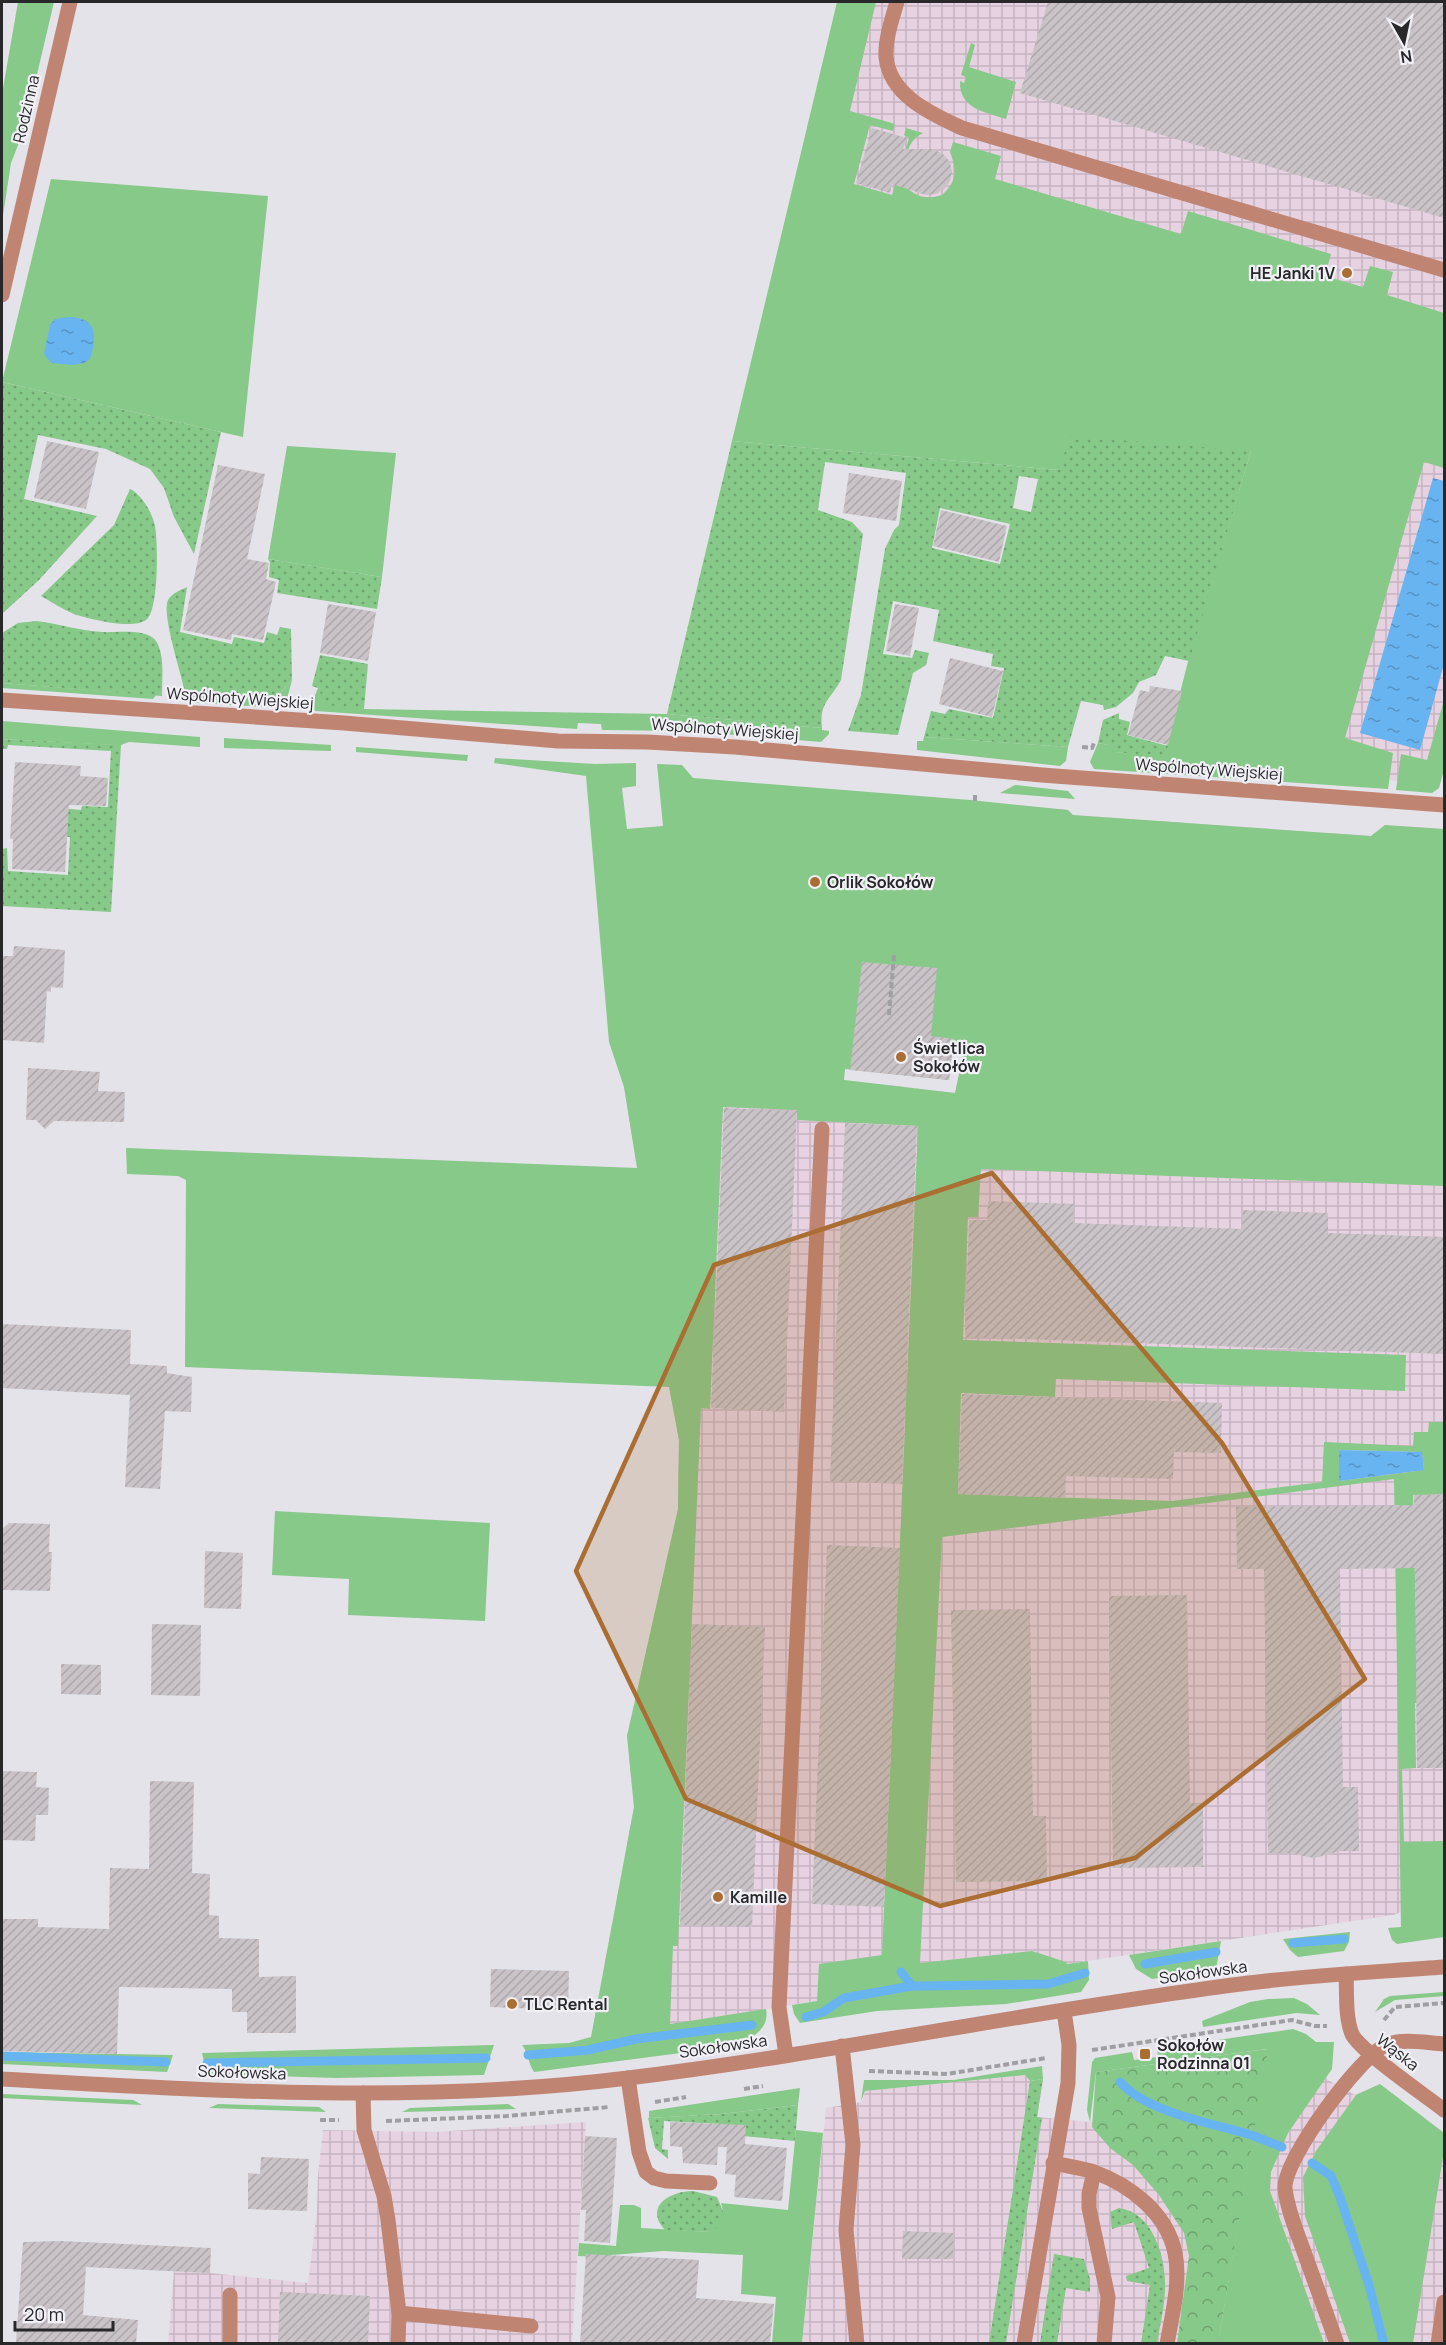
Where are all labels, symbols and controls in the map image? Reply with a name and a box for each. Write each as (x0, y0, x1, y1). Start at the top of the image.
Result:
north arrow (1374, 12, 1434, 72)
text: N (1399, 45, 1414, 69)
street label: Rodzinna (8, 73, 44, 145)
place label: HE Janki 1V (1250, 262, 1336, 284)
marker: HE Janki 1V (1340, 266, 1354, 280)
street label: Wspólnoty Wiejskiej (166, 682, 314, 714)
street label: Wspólnoty Wiejskiej (651, 713, 799, 745)
street label: Wspólnoty Wiejskiej (1135, 753, 1283, 785)
place label: Orlik Sokołów (827, 871, 934, 893)
marker: Orlik Sokołów (808, 875, 822, 889)
place label: Świetlica Sokołów (913, 1037, 985, 1077)
marker: Świetlica Sokołów (894, 1050, 908, 1064)
place label: Kamille (730, 1886, 787, 1908)
marker: Kamille (711, 1890, 725, 1904)
street label: Sokołowska (1158, 1955, 1248, 1989)
place label: TLC Rental (524, 1993, 608, 2015)
marker: TLC Rental (505, 1997, 519, 2011)
street label: Wąska (1372, 2028, 1424, 2076)
street label: Sokołowska (678, 2029, 768, 2063)
place label: Sokołów Rodzinna 01 (1157, 2034, 1250, 2074)
marker: Sokołów Rodzinna 01 (1138, 2047, 1152, 2061)
street label: Sokołowska (197, 2059, 287, 2085)
scale bar (15, 2294, 112, 2332)
text: 20 m (24, 2302, 64, 2326)

